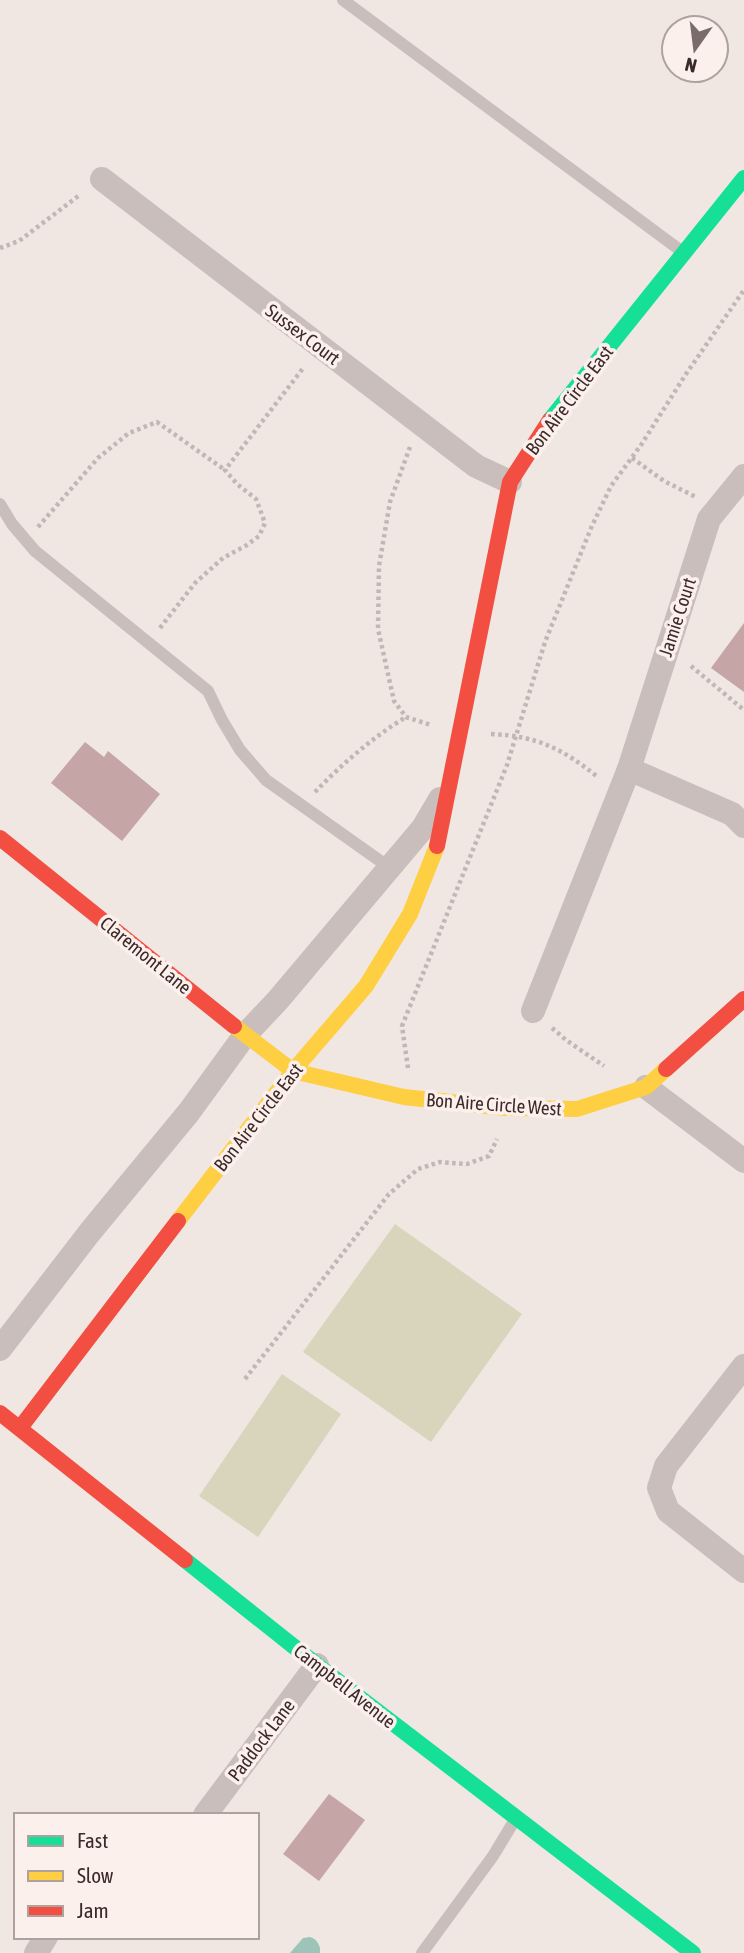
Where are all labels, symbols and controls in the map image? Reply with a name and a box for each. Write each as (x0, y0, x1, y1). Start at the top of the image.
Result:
north arrow (660, 14, 730, 84)
text: N (683, 53, 699, 78)
street label: Sussex Court (262, 299, 344, 369)
street label: Bon Aire Circle East (521, 341, 617, 459)
street label: Jamie Court (654, 575, 700, 659)
street label: Claremont Lane (96, 912, 196, 998)
street label: Bon Aire Circle East (209, 1059, 307, 1175)
street label: Bon Aire Circle West (425, 1088, 563, 1120)
street label: Campbell Avenue (290, 1639, 400, 1733)
street label: Paddock Lane (223, 1695, 299, 1785)
legend (14, 1813, 259, 1939)
text: Fast (77, 1828, 108, 1852)
text: Slow (77, 1863, 114, 1887)
text: Jam (77, 1898, 109, 1922)

